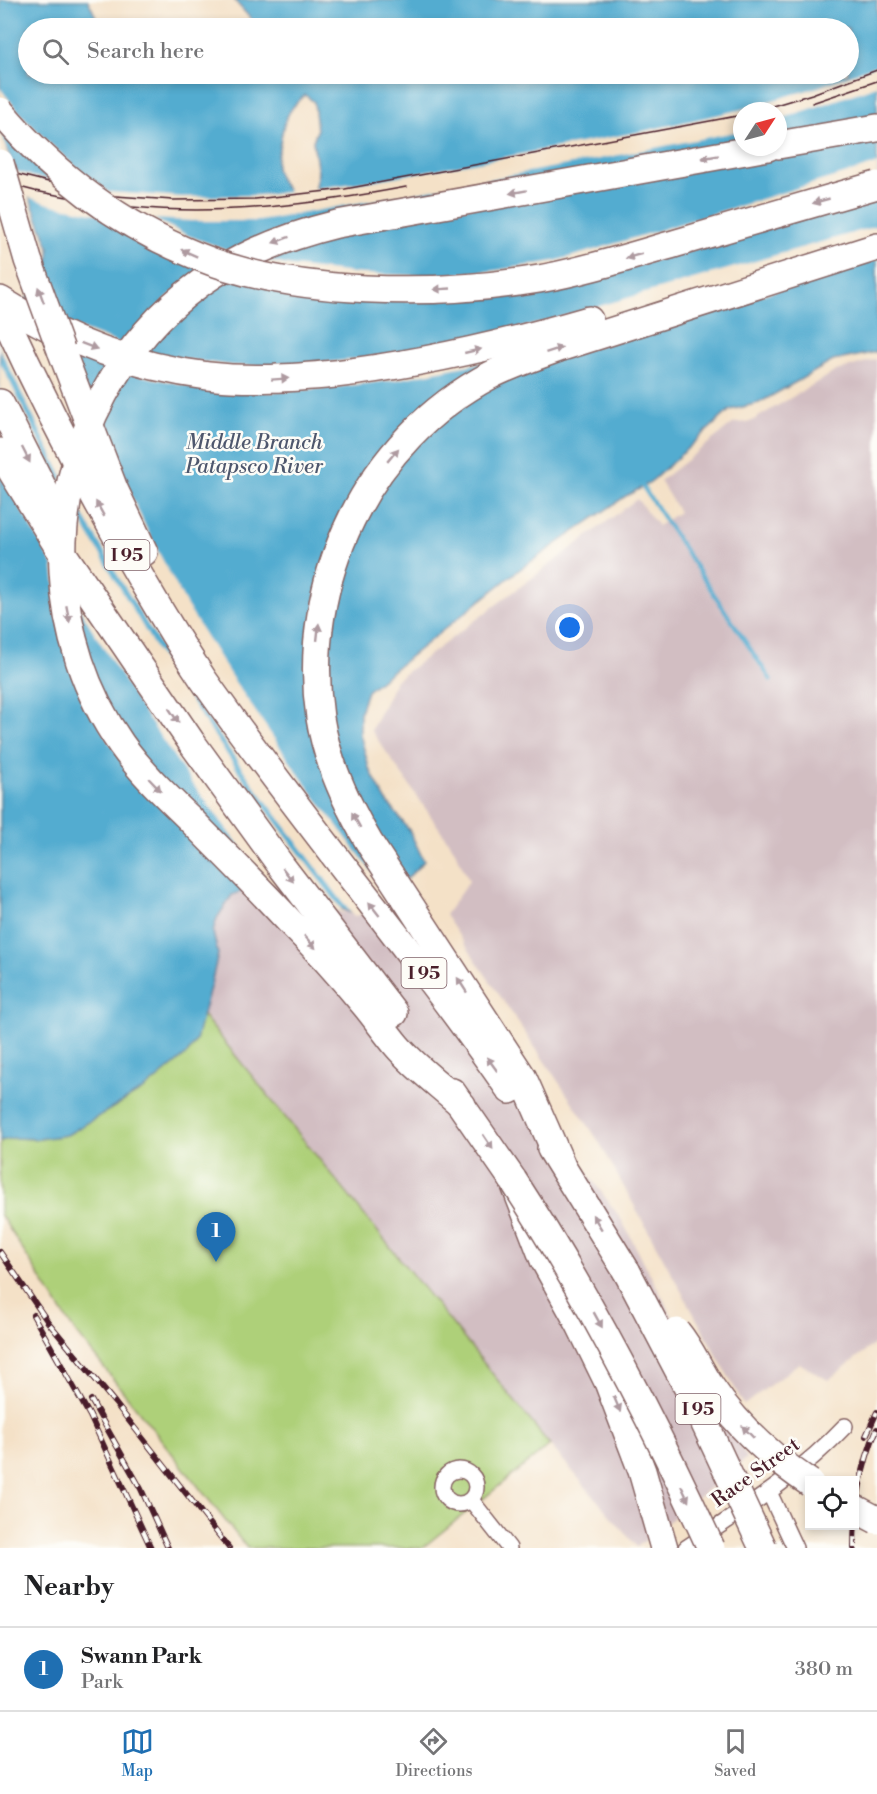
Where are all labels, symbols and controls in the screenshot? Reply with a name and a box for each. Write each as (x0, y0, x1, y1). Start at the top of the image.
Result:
search box (18, 18, 859, 84)
icon: search (39, 35, 72, 68)
text: Search here (87, 38, 204, 65)
north arrow (733, 102, 787, 156)
one-way arrow (701, 153, 720, 162)
one-way arrow (509, 187, 528, 196)
one-way arrow (812, 197, 830, 206)
one-way arrow (272, 236, 290, 246)
one-way arrow (180, 248, 197, 257)
one-way arrow (624, 251, 643, 261)
one-way arrow (433, 285, 452, 294)
one-way arrow (35, 286, 45, 304)
one-way arrow (80, 341, 98, 351)
one-way arrow (545, 345, 563, 354)
one-way arrow (463, 346, 482, 355)
one-way arrow (270, 374, 289, 383)
water label: Middle Branch Patapsco River (184, 430, 324, 480)
one-way arrow (21, 447, 31, 464)
one-way arrow (387, 447, 400, 463)
one-way arrow (95, 500, 105, 517)
road number: I 95 (104, 540, 150, 570)
one-way arrow (64, 605, 73, 624)
your location (555, 613, 584, 642)
one-way arrow (313, 622, 323, 641)
one-way arrow (168, 708, 180, 724)
one-way arrow (148, 777, 162, 791)
one-way arrow (351, 811, 361, 828)
one-way arrow (281, 867, 293, 882)
one-way arrow (369, 901, 381, 916)
one-way arrow (303, 935, 317, 950)
road number: I 95 (402, 958, 446, 988)
one-way arrow (457, 977, 468, 993)
one-way arrow (486, 1057, 498, 1073)
one-way arrow (482, 1134, 494, 1150)
pin: 1 (196, 1212, 236, 1262)
one-way arrow (592, 1214, 603, 1230)
one-way arrow (593, 1312, 603, 1329)
road number: I 95 (676, 1394, 720, 1424)
one-way arrow (613, 1395, 622, 1413)
one-way arrow (741, 1425, 755, 1440)
street label: Race Street (707, 1433, 805, 1513)
map controls (805, 1476, 859, 1530)
button: locate (805, 1476, 859, 1530)
one-way arrow (681, 1486, 690, 1503)
text: Nearby (24, 1571, 114, 1603)
text: Swann Park (81, 1643, 202, 1670)
text: 1 (39, 1657, 48, 1682)
text: 380 m (795, 1657, 853, 1682)
text: Park (81, 1670, 123, 1695)
tab: Map (121, 1725, 154, 1781)
tab: Directions (395, 1725, 473, 1781)
tab: Saved (714, 1725, 756, 1781)

